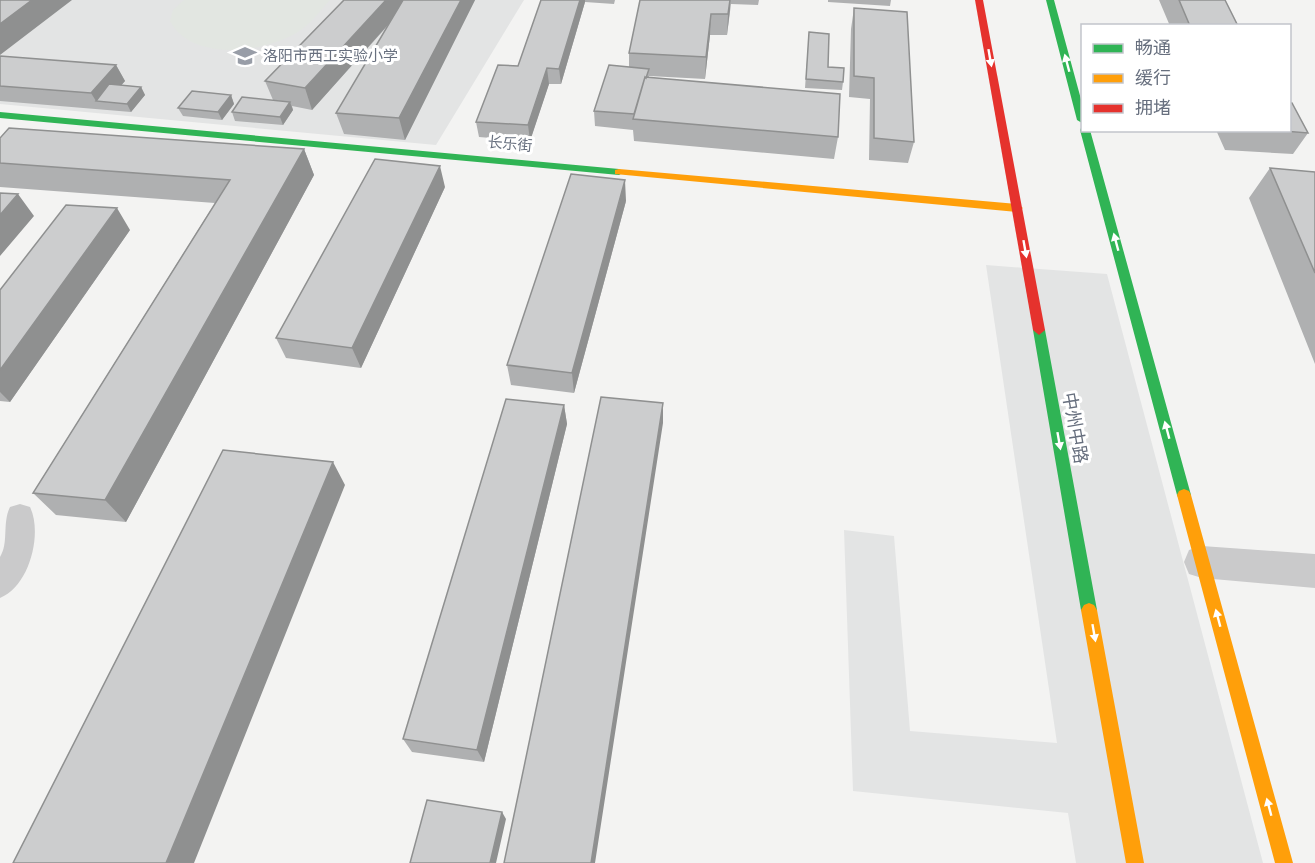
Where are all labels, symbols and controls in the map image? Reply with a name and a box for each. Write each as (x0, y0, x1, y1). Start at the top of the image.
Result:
legend (1081, 24, 1291, 132)
text: 畅通 (1135, 38, 1171, 59)
school or university icon: 洛阳市西工实验小学 (232, 43, 258, 69)
place label: 洛阳市西工实验小学 (263, 47, 398, 66)
one-way arrow (986, 48, 995, 67)
one-way arrow (1062, 54, 1071, 72)
text: 缓行 (1135, 68, 1171, 89)
text: 拥堵 (1135, 98, 1171, 119)
street label: 长乐街 (487, 133, 533, 156)
one-way arrow (1110, 233, 1120, 251)
one-way arrow (1020, 240, 1029, 259)
street label: 中州中路 (1058, 391, 1091, 465)
one-way arrow (1161, 421, 1171, 439)
one-way arrow (1055, 432, 1064, 451)
one-way arrow (1212, 609, 1222, 627)
one-way arrow (1090, 624, 1099, 643)
one-way arrow (1263, 797, 1273, 816)

